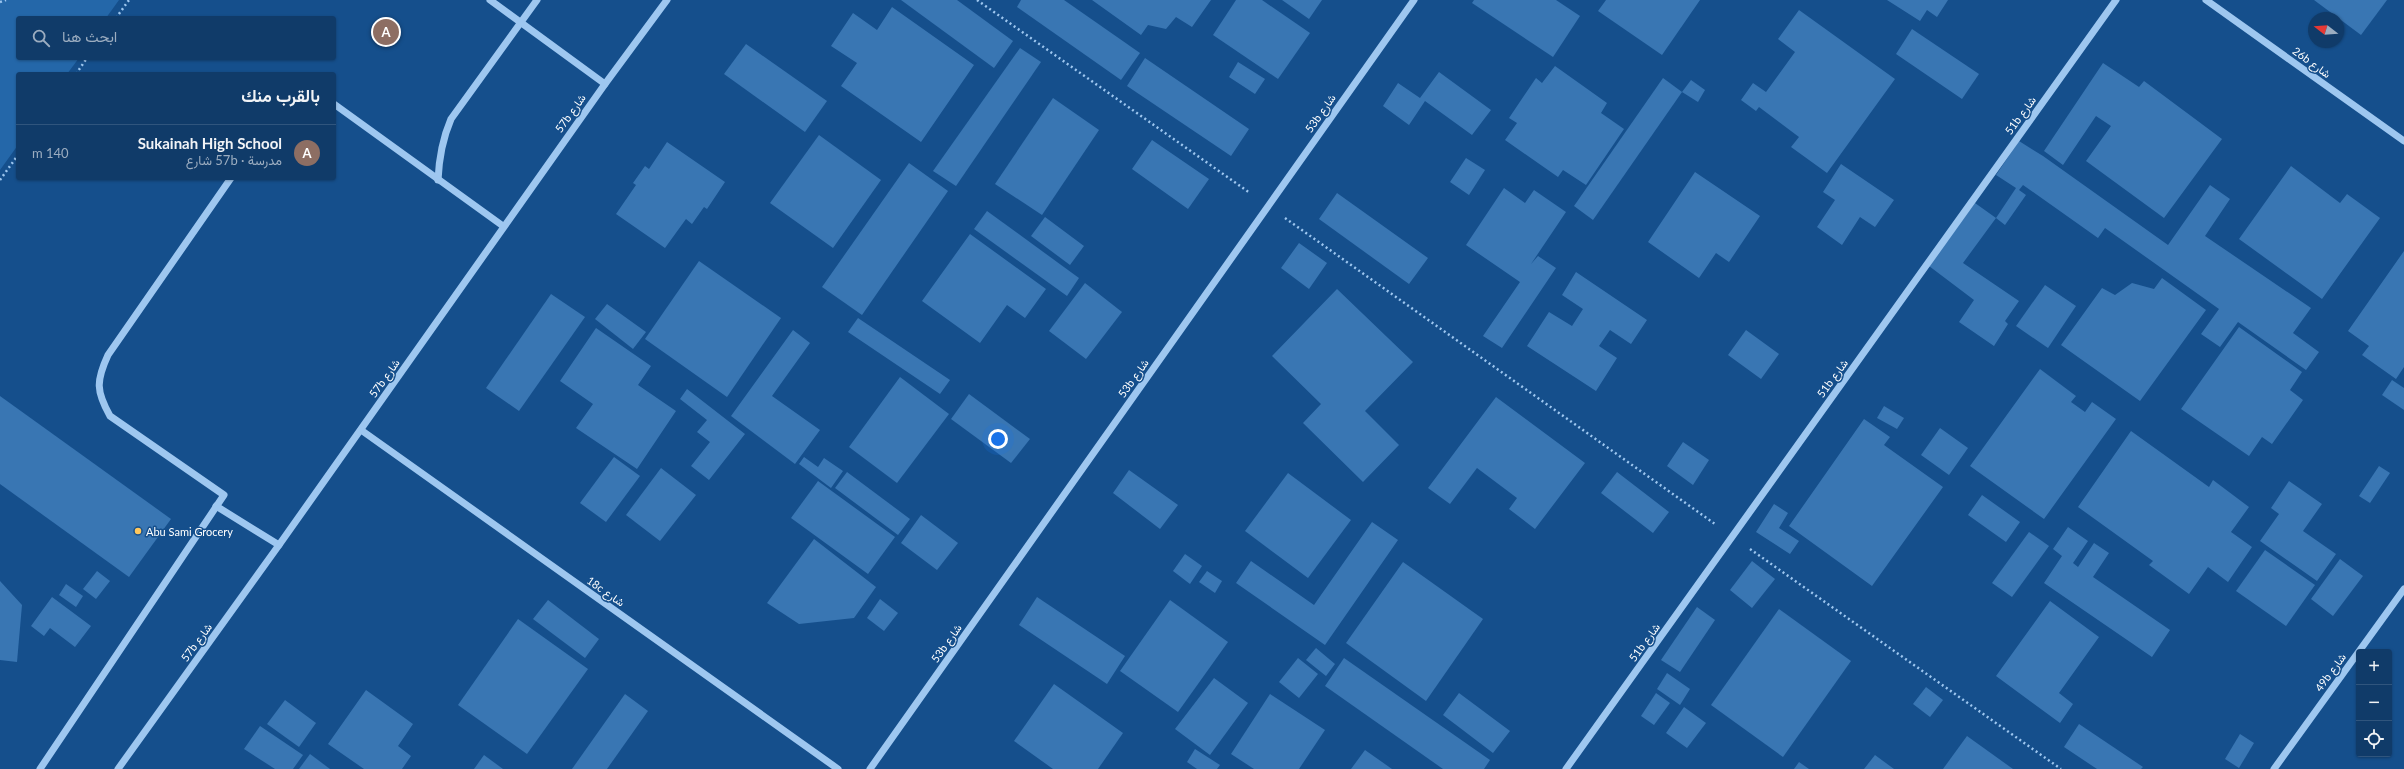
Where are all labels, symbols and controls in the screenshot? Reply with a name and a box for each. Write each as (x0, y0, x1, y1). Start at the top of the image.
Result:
north arrow (2308, 12, 2344, 48)
search box (16, 16, 336, 60)
pin: A (373, 17, 399, 47)
icon: search (30, 27, 52, 49)
text: ابحث هنا (62, 27, 117, 45)
street label: 26b شارع (2289, 44, 2334, 82)
text: بالقرب منك (241, 85, 320, 106)
street label: 57b شارع (552, 91, 590, 136)
street label: 53b شارع (1302, 91, 1340, 136)
street label: 51b شارع (2002, 93, 2040, 138)
text: Sukainah High School (138, 134, 282, 152)
text: 140 m (32, 145, 69, 161)
text: A (302, 145, 312, 161)
text: مدرسة · 57b شارع (186, 152, 282, 168)
street label: 57b شارع (366, 356, 404, 401)
street label: 53b شارع (1115, 356, 1153, 401)
street label: 51b شارع (1814, 356, 1852, 401)
your location (988, 429, 1008, 449)
place label: Abu Sami Grocery (146, 525, 233, 538)
marker: Abu Sami Grocery (133, 526, 143, 536)
street label: 18c شارع (584, 573, 628, 610)
street label: 57b شارع (178, 620, 216, 665)
street label: 51b شارع (1626, 620, 1664, 665)
street label: 53b شارع (928, 621, 966, 666)
map controls (2356, 649, 2392, 757)
button: + (2356, 649, 2392, 685)
street label: 49b شارع (2312, 650, 2350, 695)
button: − (2356, 685, 2392, 721)
button: locate (2356, 721, 2392, 757)

